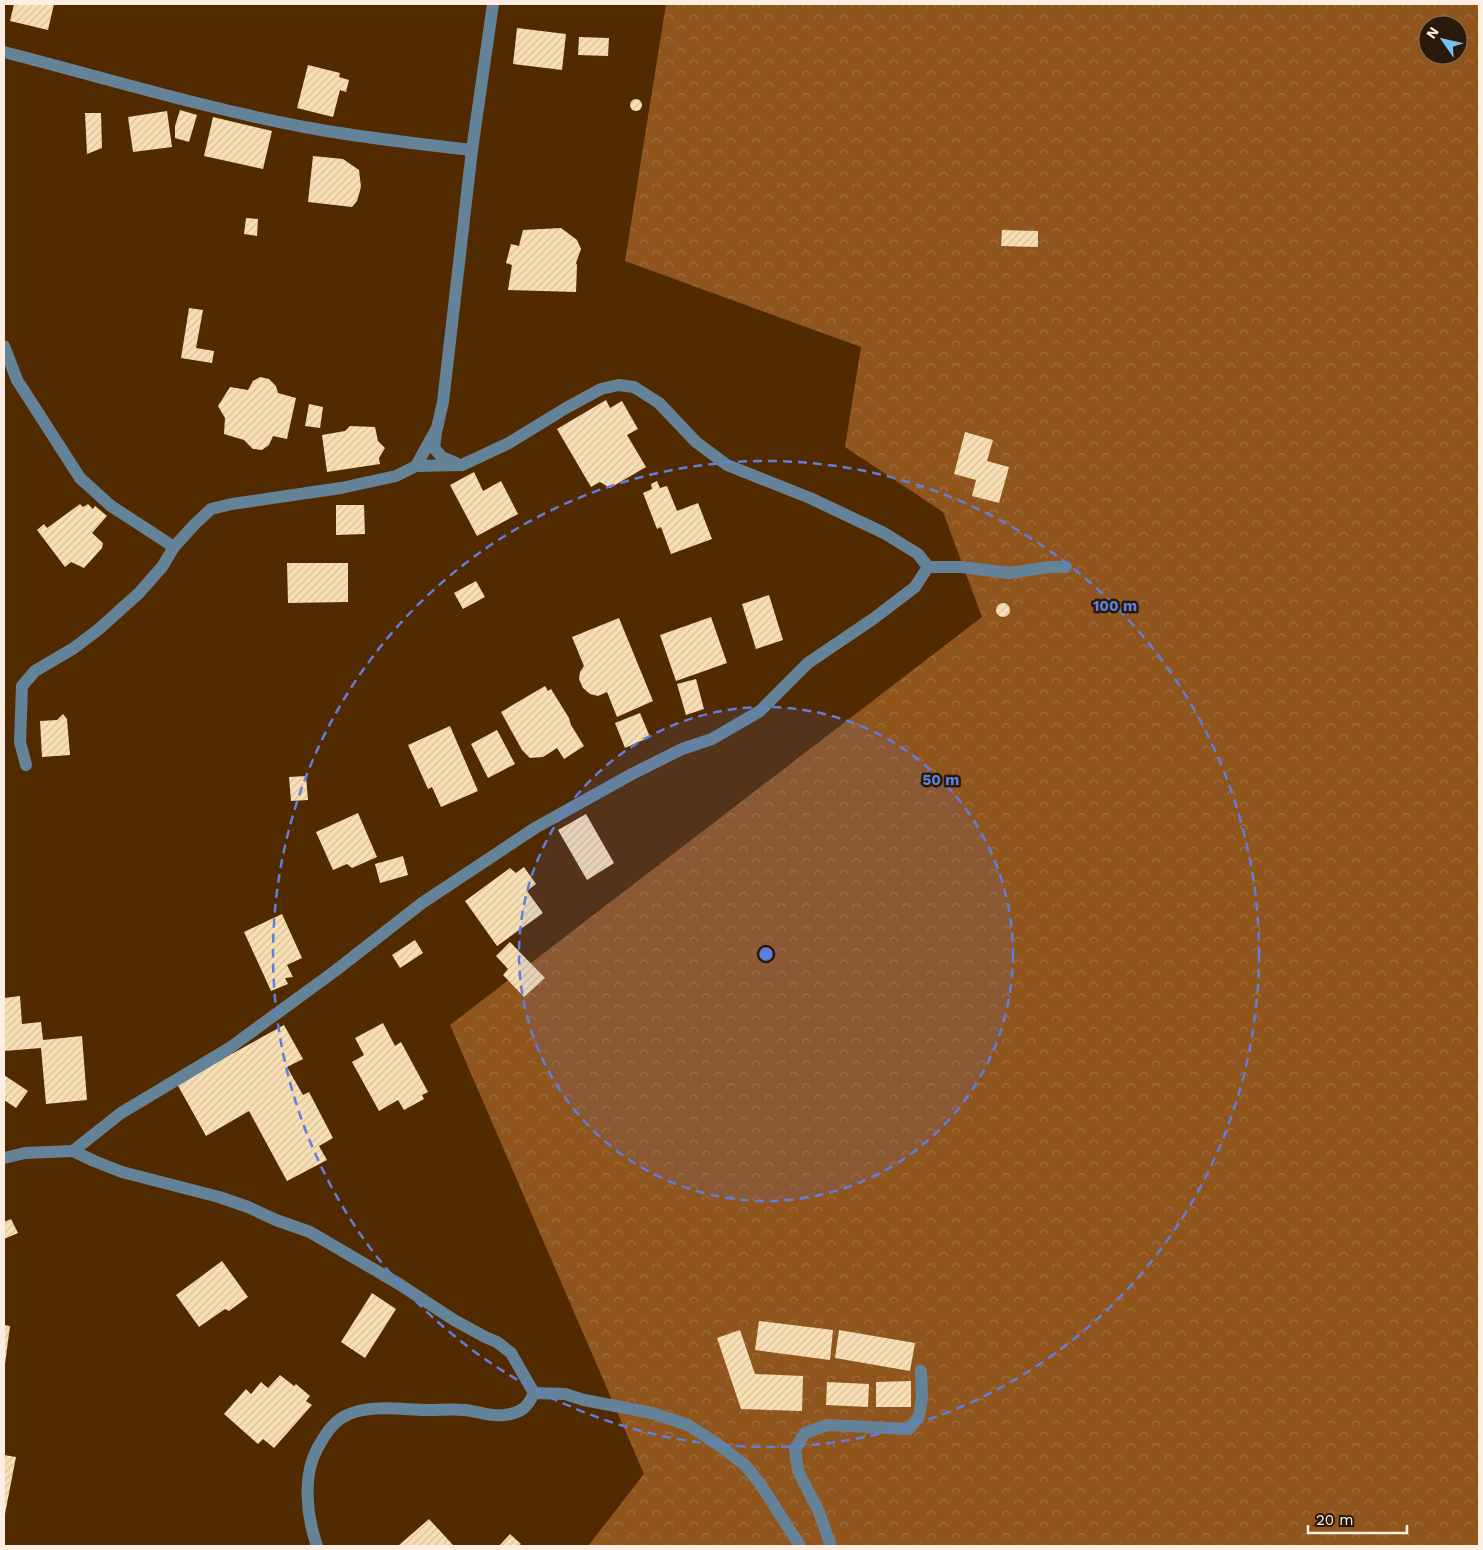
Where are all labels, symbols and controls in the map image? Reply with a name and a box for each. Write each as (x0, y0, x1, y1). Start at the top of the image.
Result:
north arrow (1418, 15, 1468, 65)
text: N (1423, 24, 1442, 42)
text: 100 m (1093, 597, 1137, 615)
text: 50 m (923, 771, 959, 789)
centre of rings (757, 945, 775, 963)
scale bar (1308, 1502, 1407, 1534)
text: 20 m (1316, 1511, 1354, 1529)

